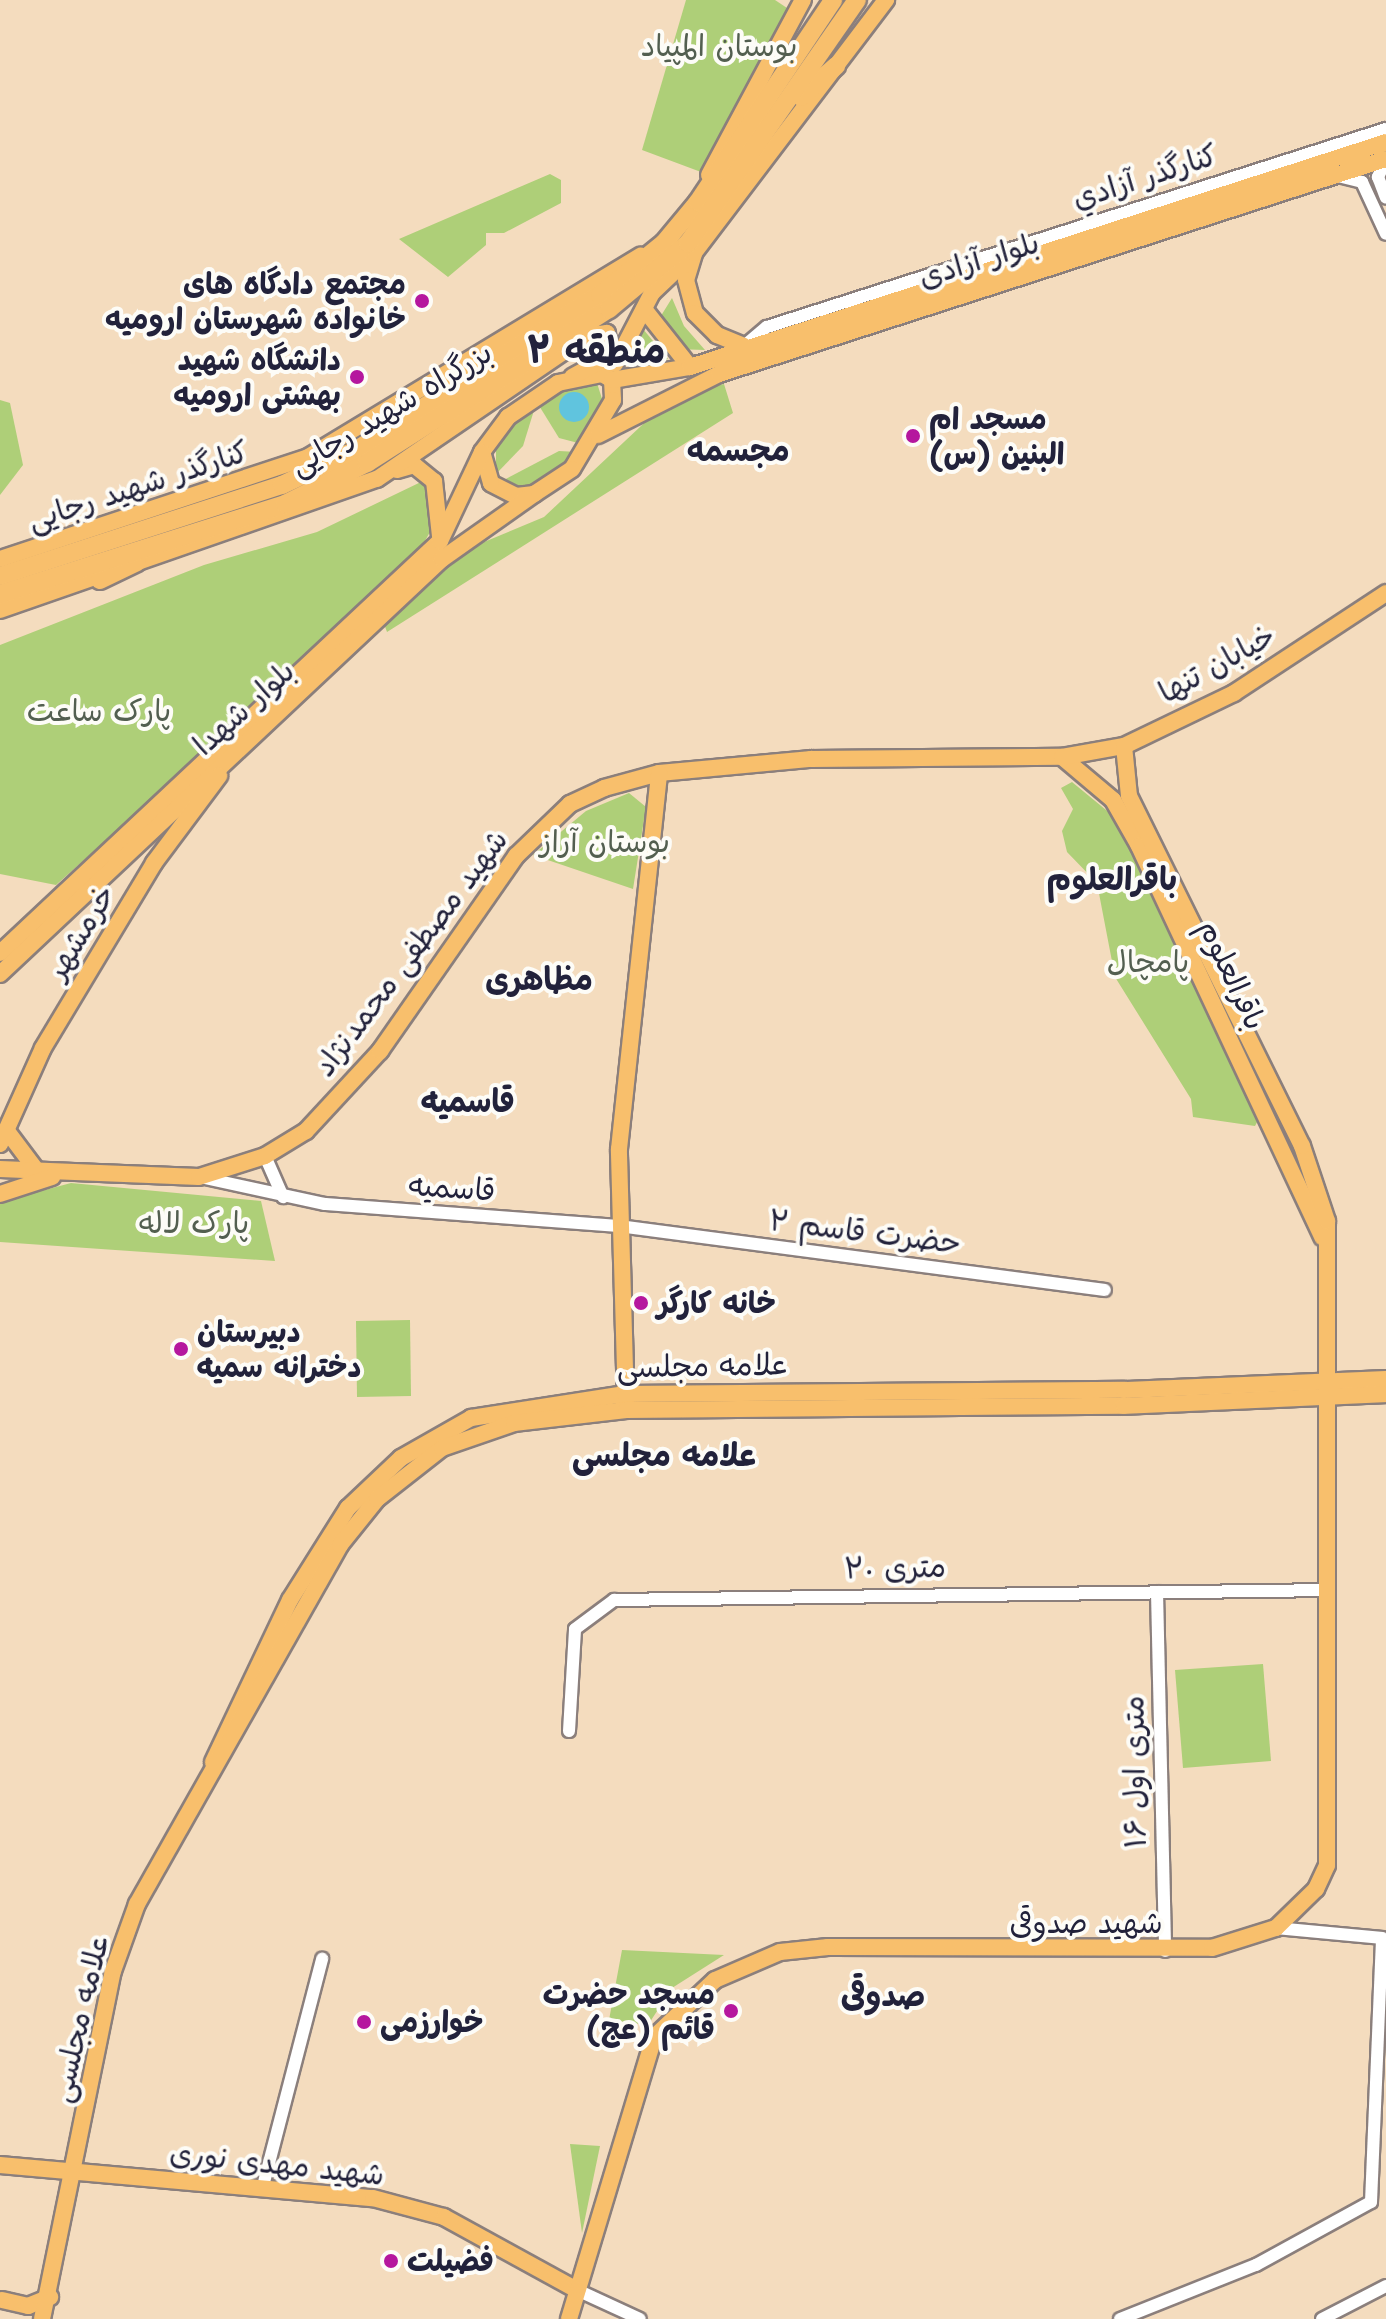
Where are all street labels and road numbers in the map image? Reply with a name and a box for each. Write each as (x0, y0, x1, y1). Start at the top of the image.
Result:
street label: کنارگذر آزادي (1068, 137, 1222, 217)
street label: بلوار آزادی (914, 225, 1044, 295)
street label: بزرگراه شهید رجایی (283, 334, 499, 484)
street label: کنارگذر شهید رجایی (23, 433, 253, 539)
street label: خیابان تنها (1152, 617, 1282, 711)
street label: بلوار شهدا (186, 653, 302, 763)
street label: شهید مصطفی محمدنژاد (306, 823, 516, 1083)
street label: خرمشهر (39, 878, 123, 986)
street label: باقرالعلوم (1191, 914, 1273, 1036)
street label: قاسمیه (407, 1167, 497, 1209)
street label: ۲ حضرت قاسم (767, 1202, 963, 1262)
street label: علامه مجلسی (617, 1346, 789, 1386)
street label: ۲۰ متری (844, 1549, 946, 1587)
street label: ۱۶ متری اول (1116, 1695, 1154, 1849)
street label: شهید صدوقی (1009, 1905, 1163, 1941)
street label: علامه مجلسی (43, 1930, 117, 2106)
street label: شهید مهدی نوری (168, 2135, 386, 2193)

